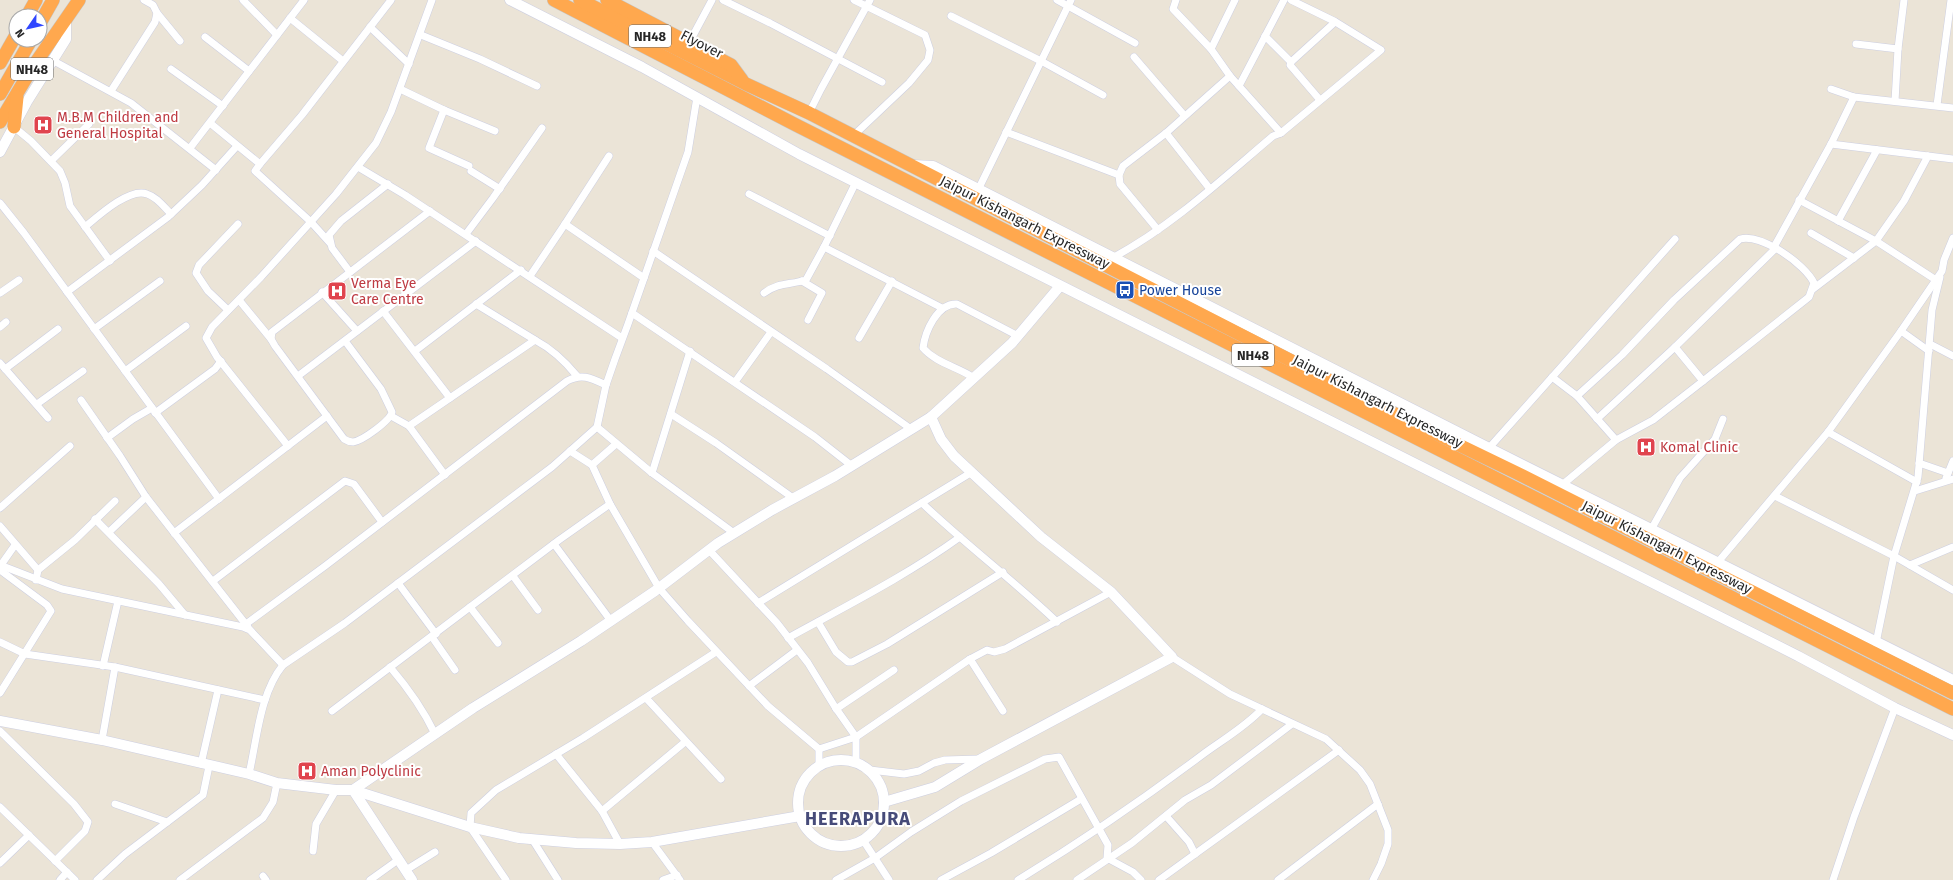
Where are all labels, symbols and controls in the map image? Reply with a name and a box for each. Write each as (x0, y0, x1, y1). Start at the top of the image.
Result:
north arrow (8, 8, 48, 48)
road number: NH48 (629, 25, 671, 47)
text: N (13, 27, 28, 40)
street label: Flyover (678, 27, 726, 63)
road number: NH48 (11, 58, 53, 80)
place label: M.B.M Children and General Hospital (57, 109, 179, 142)
hospital icon: M.B.M Children and General Hospital (32, 114, 54, 136)
street label: Jaipur Kishangarh Expressway (937, 172, 1113, 273)
place label: Verma Eye Care Centre (351, 275, 424, 308)
bus stop icon: Power House (1114, 279, 1136, 301)
hospital icon: Verma Eye Care Centre (326, 280, 348, 302)
place label: Power House (1139, 282, 1222, 299)
road number: NH48 (1232, 344, 1274, 366)
street label: Jaipur Kishangarh Expressway (1290, 351, 1466, 452)
hospital icon: Komal Clinic (1635, 436, 1657, 458)
place label: Komal Clinic (1660, 439, 1738, 456)
street label: Jaipur Kishangarh Expressway (1579, 497, 1755, 598)
hospital icon: Aman Polyclinic (296, 760, 318, 782)
place label: Aman Polyclinic (321, 763, 421, 780)
district label: HEERAPURA (805, 808, 911, 830)

